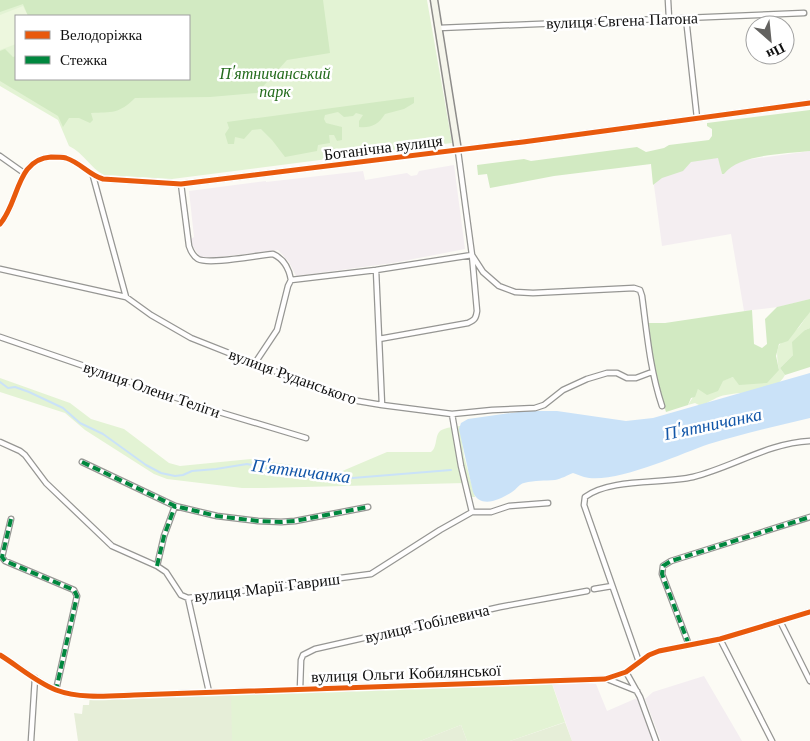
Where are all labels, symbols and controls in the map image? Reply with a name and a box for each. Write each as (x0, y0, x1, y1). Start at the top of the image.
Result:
street label: вулиця Євгена Патона (546, 7, 698, 33)
legend (15, 15, 190, 80)
north arrow (745, 15, 795, 65)
text: Велодоріжка (60, 25, 142, 44)
text: Пн (763, 39, 788, 64)
text: Стежка (60, 50, 107, 69)
park label: П'ятничанський парк (218, 63, 331, 101)
street label: Ботанічна вулиця (323, 130, 444, 164)
street label: вулиця Руданського (226, 344, 360, 408)
street label: вулиця Олени Теліги (81, 356, 224, 422)
water label: П'ятничанка (661, 403, 764, 445)
water label: П'ятничанка (249, 454, 352, 488)
street label: вулиця Марії Гавриш (193, 568, 342, 606)
street label: вулиця Тобілевича (363, 599, 491, 647)
street label: вулиця Ольги Кобилянської (311, 660, 502, 686)

